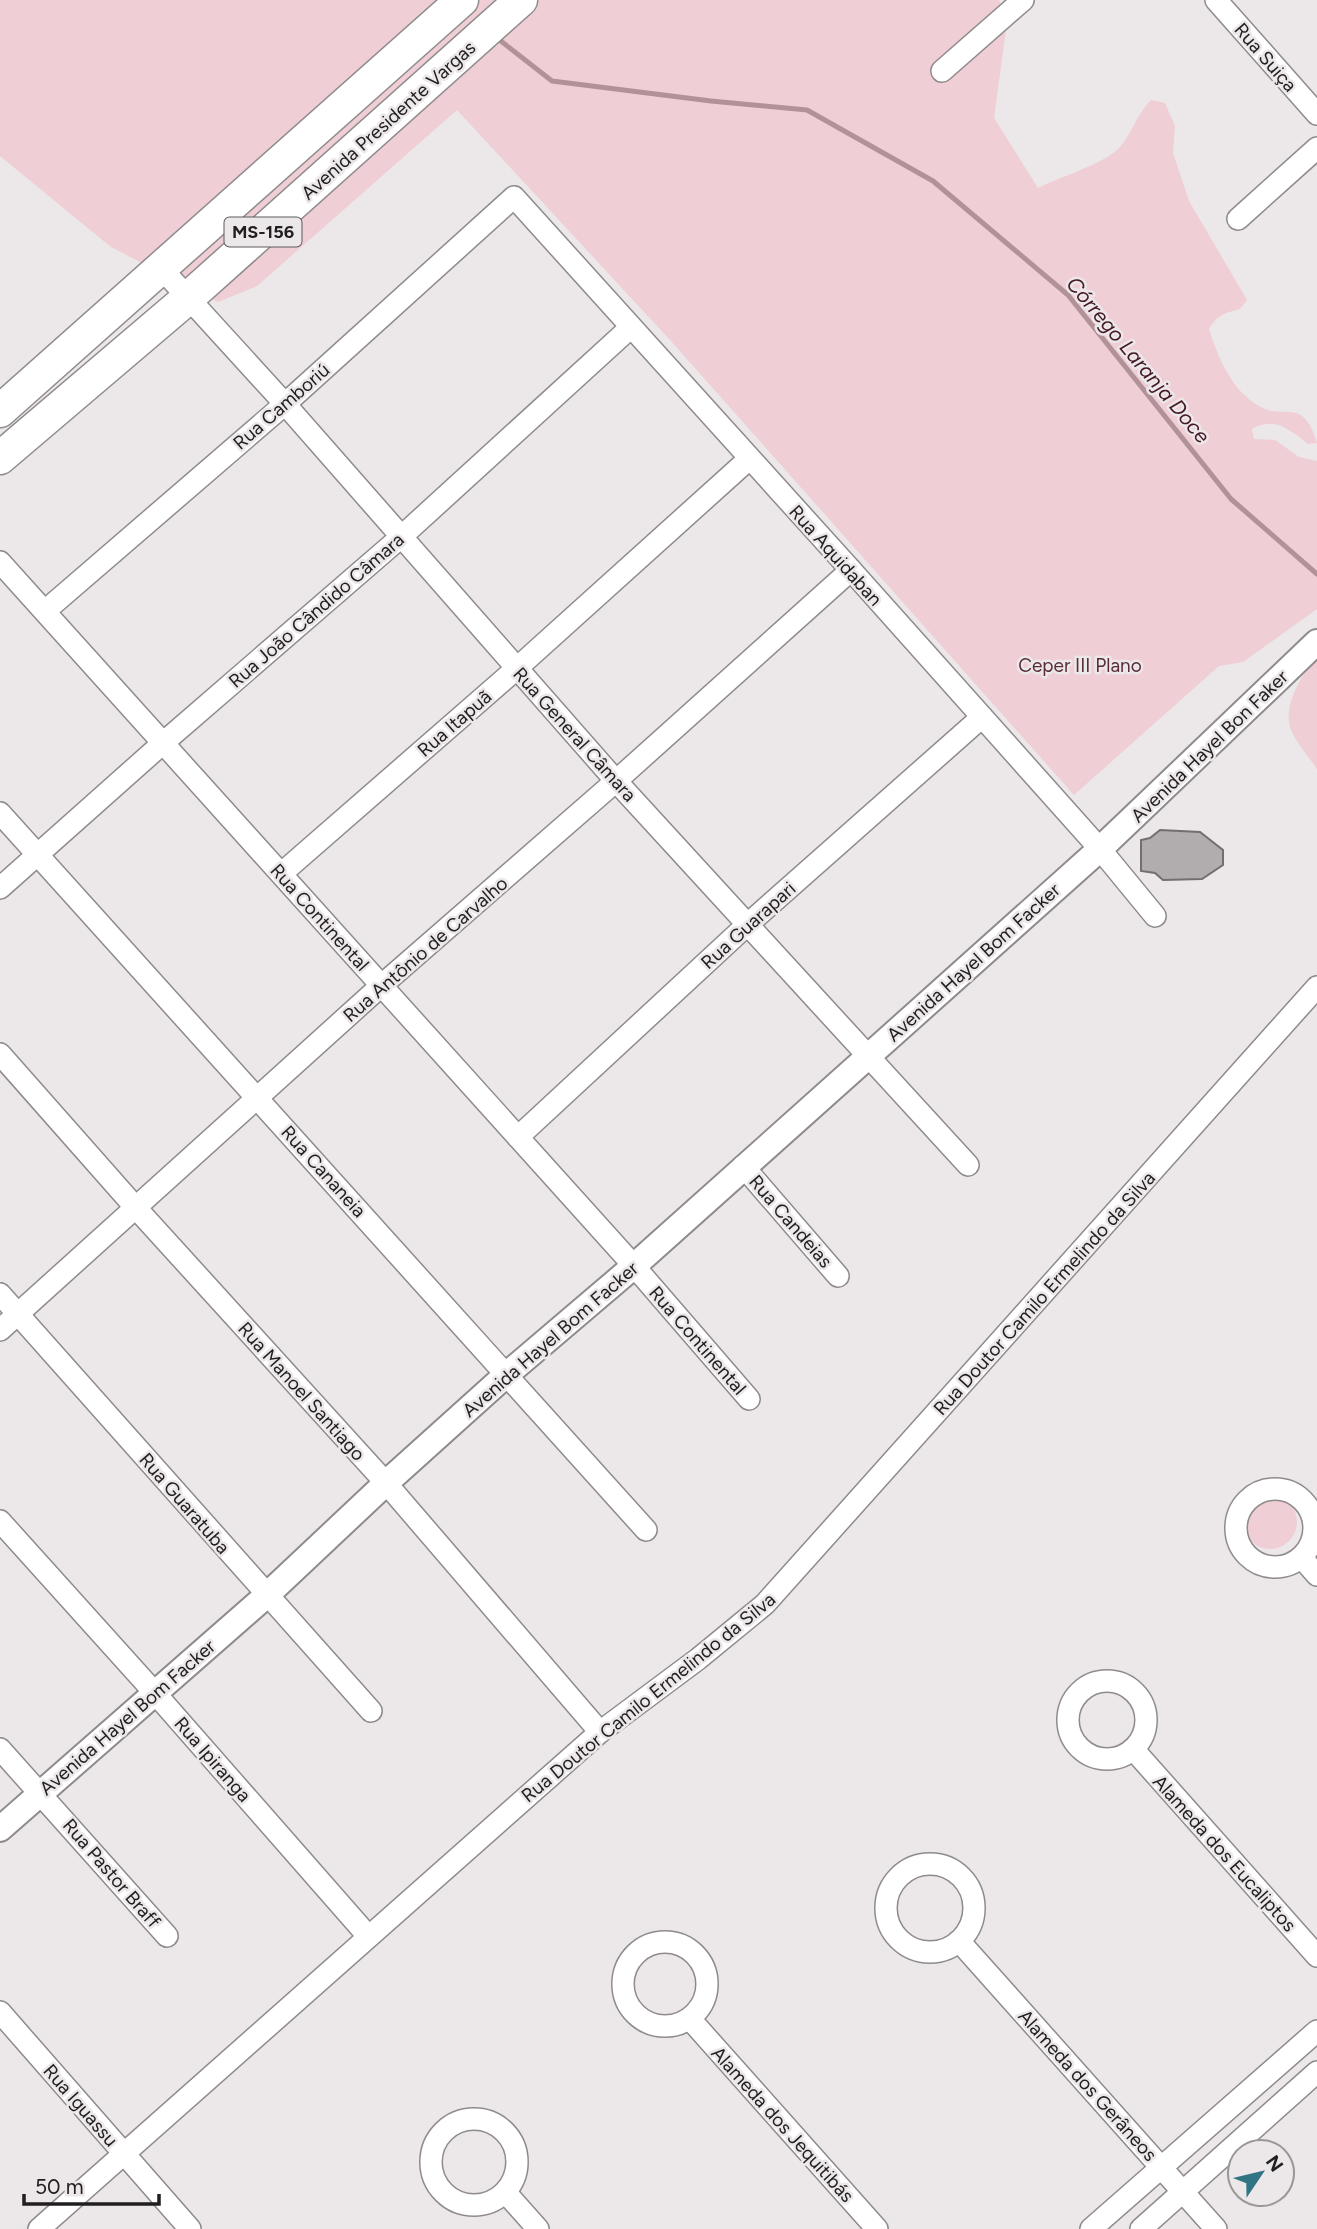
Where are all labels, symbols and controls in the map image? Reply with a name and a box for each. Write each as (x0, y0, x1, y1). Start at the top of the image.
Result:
street label: Rua Suiça (1230, 18, 1302, 96)
street label: Avenida Presidente Vargas (296, 36, 480, 205)
road number: MS-156 (224, 218, 302, 246)
water label: Córrego Laranja Doce (1061, 271, 1216, 448)
street label: Rua Camboriú (228, 358, 334, 454)
street label: Rua Aquidaban (784, 500, 887, 611)
street label: Rua João Cândido Câmara (224, 528, 409, 693)
park label: Ceper III Plano (1018, 654, 1142, 677)
street label: Rua General Câmara (508, 662, 641, 806)
street label: Avenida Hayel Bon Faker (1126, 665, 1293, 827)
street label: Rua Itapuã (413, 685, 496, 762)
street label: Rua Continental (265, 859, 374, 976)
street label: Rua Antônio de Carvalho (338, 872, 512, 1027)
street label: Rua Guarapari (696, 877, 800, 974)
street label: Avenida Hayel Bom Facker (882, 878, 1065, 1046)
street label: Rua Cananeia (276, 1121, 371, 1222)
street label: Rua Doutor Camilo Ermelindo da Silva (929, 1167, 1160, 1420)
street label: Rua Candeias (744, 1170, 837, 1272)
street label: Avenida Hayel Bom Facker (458, 1256, 643, 1422)
street label: Rua Continental (644, 1281, 751, 1399)
street label: Rua Manoel Santiago (233, 1317, 370, 1466)
street label: Rua Guaratuba (134, 1448, 235, 1559)
street label: Rua Doutor Camilo Ermelindo da Silva (517, 1588, 780, 1807)
street label: Avenida Hayel Bom Facker (35, 1634, 220, 1800)
street label: Rua Ipiranga (169, 1712, 256, 1807)
street label: Alameda dos Eucaliptos (1148, 1770, 1301, 1937)
street label: Rua Pastor Braff (58, 1814, 165, 1933)
street label: Alameda dos Gerâneos (1013, 2005, 1162, 2166)
street label: Alameda dos Jequitibás (707, 2042, 859, 2207)
street label: Rua Iguassu (39, 2059, 123, 2151)
north arrow (1226, 2138, 1296, 2208)
text: N (1261, 2151, 1288, 2176)
scale bar (24, 2162, 159, 2206)
text: 50 m (35, 2174, 84, 2199)

